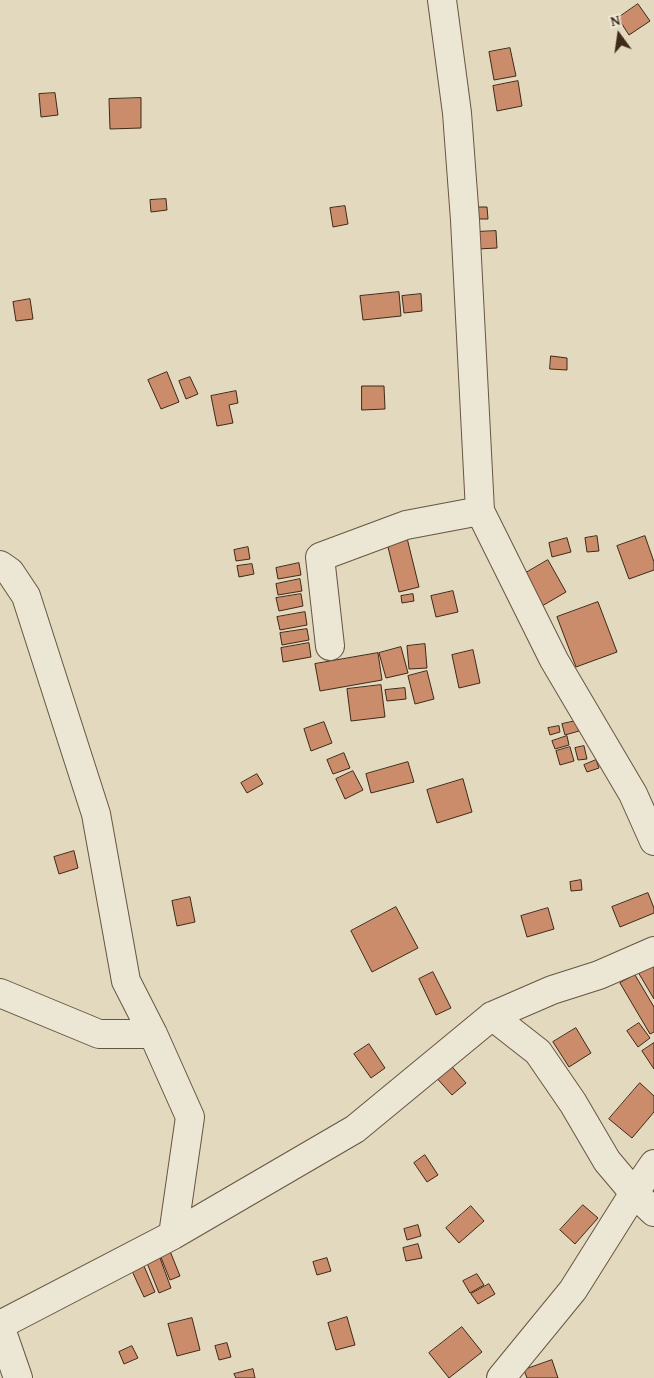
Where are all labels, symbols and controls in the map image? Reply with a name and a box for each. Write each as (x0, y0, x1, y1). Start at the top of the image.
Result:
north arrow (594, 10, 644, 60)
text: N (608, 10, 622, 31)

